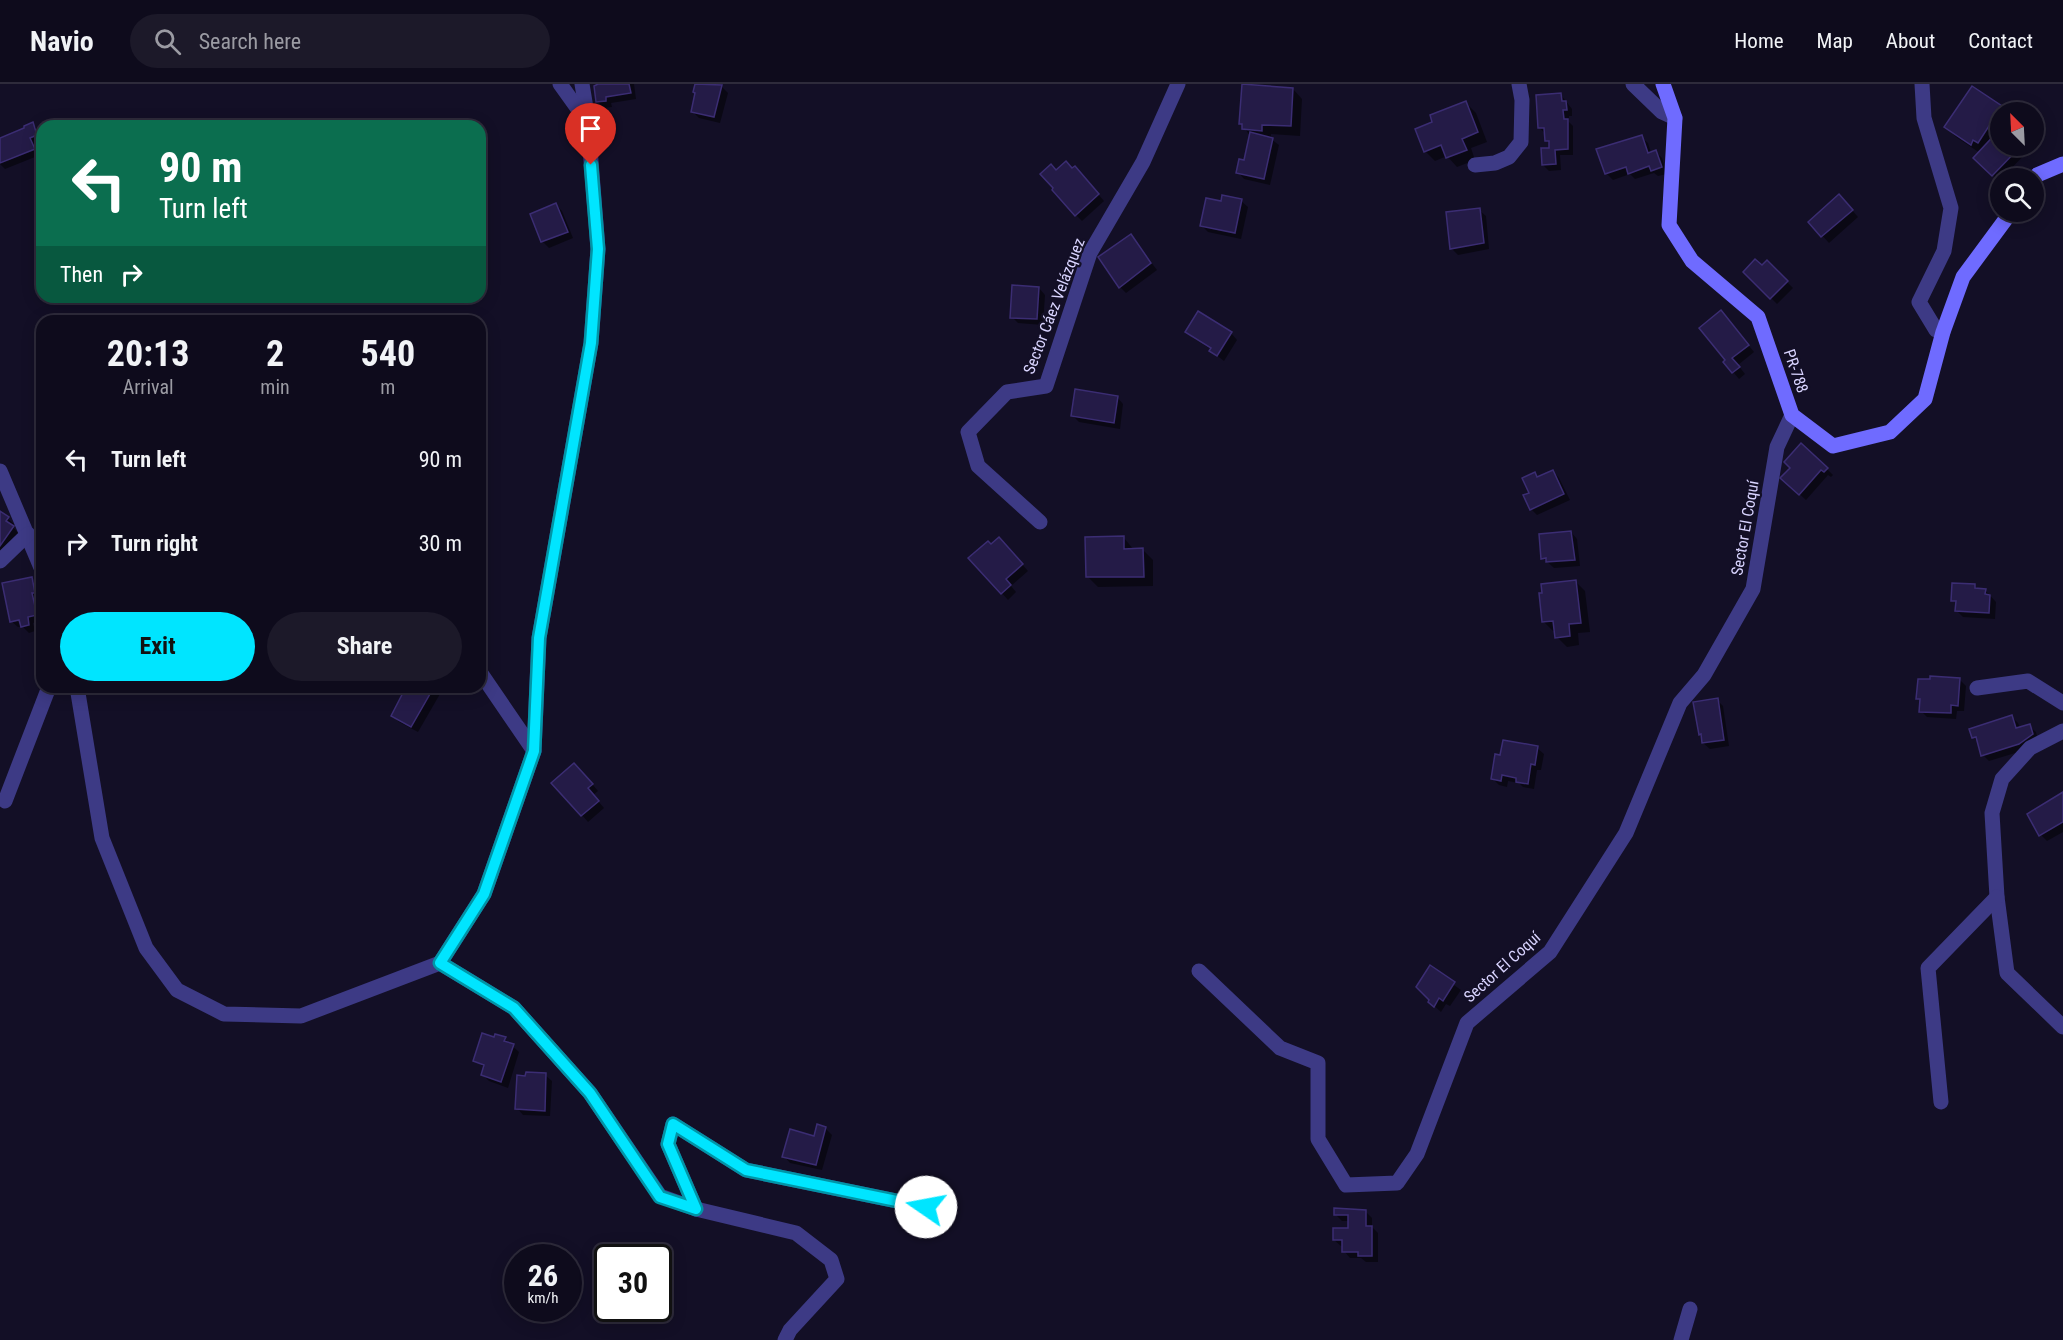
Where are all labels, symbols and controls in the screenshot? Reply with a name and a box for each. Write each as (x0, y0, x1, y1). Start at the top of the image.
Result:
search box (130, 14, 550, 68)
text: Navio (30, 25, 94, 58)
icon: search (151, 25, 184, 58)
text: Search here (199, 29, 301, 54)
text: Home (1734, 29, 1784, 53)
text: Map (1817, 29, 1853, 53)
text: About (1886, 29, 1935, 53)
text: Contact (1968, 29, 2033, 53)
north arrow (1990, 102, 2044, 156)
map controls (1990, 102, 2044, 222)
pin (565, 103, 616, 165)
icon: arrive (574, 112, 607, 145)
text: 90 m (159, 143, 242, 192)
icon: left (60, 144, 138, 222)
button: search (1990, 168, 2044, 222)
text: Turn left (159, 193, 248, 225)
street label: Sector Cáez Velázquez (1019, 235, 1089, 377)
icon: right (115, 258, 148, 291)
text: Then (60, 262, 103, 287)
text: 20:13 (107, 333, 189, 375)
text: 2 (266, 333, 284, 375)
text: 540 (361, 333, 415, 375)
street label: PR-788 (1780, 347, 1812, 395)
text: Arrival (123, 375, 174, 399)
text: min (260, 375, 290, 399)
text: m (380, 375, 395, 399)
icon: left (60, 443, 93, 476)
text: Turn left (111, 447, 186, 472)
text: 90 m (419, 447, 462, 472)
street label: Sector El Coquí (1727, 478, 1763, 577)
icon: right (60, 527, 93, 560)
text: Turn right (111, 531, 198, 556)
text: 30 m (419, 531, 462, 556)
button: Exit (60, 612, 255, 681)
button: Share (267, 612, 462, 681)
street label: Sector El Coquí (1460, 927, 1545, 1006)
position arrow (894, 1175, 958, 1239)
speed limit sign: 30 (594, 1244, 672, 1322)
text: 26 (528, 1258, 558, 1293)
text: km/h (528, 1289, 558, 1307)

